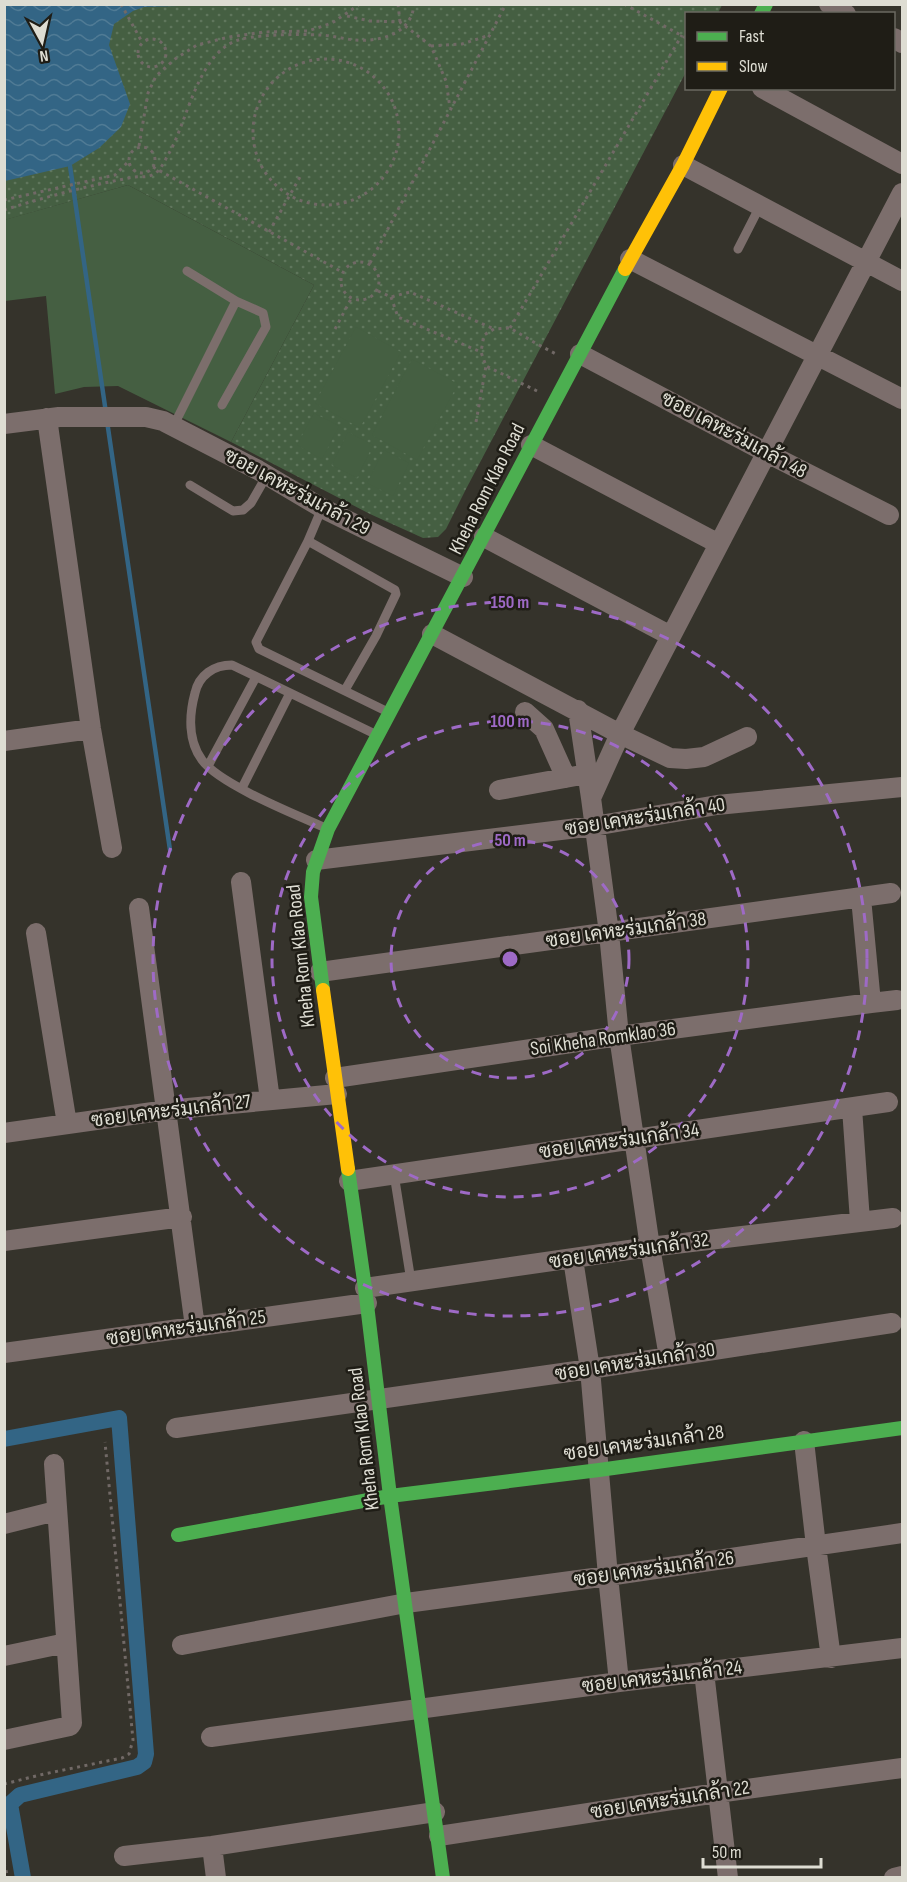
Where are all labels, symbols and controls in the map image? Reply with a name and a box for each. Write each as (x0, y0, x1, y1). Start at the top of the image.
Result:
north arrow (12, 12, 72, 72)
legend (685, 12, 895, 90)
text: Fast (739, 26, 765, 47)
text: N (38, 45, 49, 65)
text: Slow (739, 56, 768, 77)
street label: ซอย เคหะร่มเกล้า 48 (657, 386, 811, 484)
street label: Kheha Rom Klao Road (444, 419, 530, 559)
street label: ซอย เคหะร่มเกล้า 29 (220, 443, 374, 541)
text: 150 m (491, 592, 529, 613)
text: 100 m (491, 711, 530, 732)
street label: ซอย เคหะร่มเกล้า 40 (563, 792, 727, 842)
text: 50 m (494, 830, 526, 851)
street label: Kheha Rom Klao Road (282, 883, 320, 1029)
street label: ซอย เคหะร่มเกล้า 38 (544, 906, 708, 953)
centre of rings (500, 949, 520, 969)
street label: Soi Kheha Romklao 36 (529, 1017, 677, 1061)
street label: ซอย เคหะร่มเกล้า 27 (90, 1088, 252, 1133)
street label: ซอย เคหะร่มเกล้า 34 (537, 1117, 701, 1164)
street label: ซอย เคหะร่มเกล้า 32 (547, 1227, 710, 1274)
street label: ซอย เคหะร่มเกล้า 25 (105, 1304, 267, 1351)
street label: ซอย เคหะร่มเกล้า 30 (553, 1337, 717, 1387)
street label: Kheha Rom Klao Road (343, 1366, 385, 1512)
street label: ซอย เคหะร่มเกล้า 28 (562, 1419, 726, 1466)
street label: ซอย เคหะร่มเกล้า 26 (572, 1545, 736, 1592)
street label: ซอย เคหะร่มเกล้า 24 (581, 1654, 743, 1699)
street label: ซอย เคหะร่มเกล้า 22 (588, 1775, 751, 1824)
scale bar (703, 1831, 822, 1869)
text: 50 m (712, 1842, 742, 1863)

